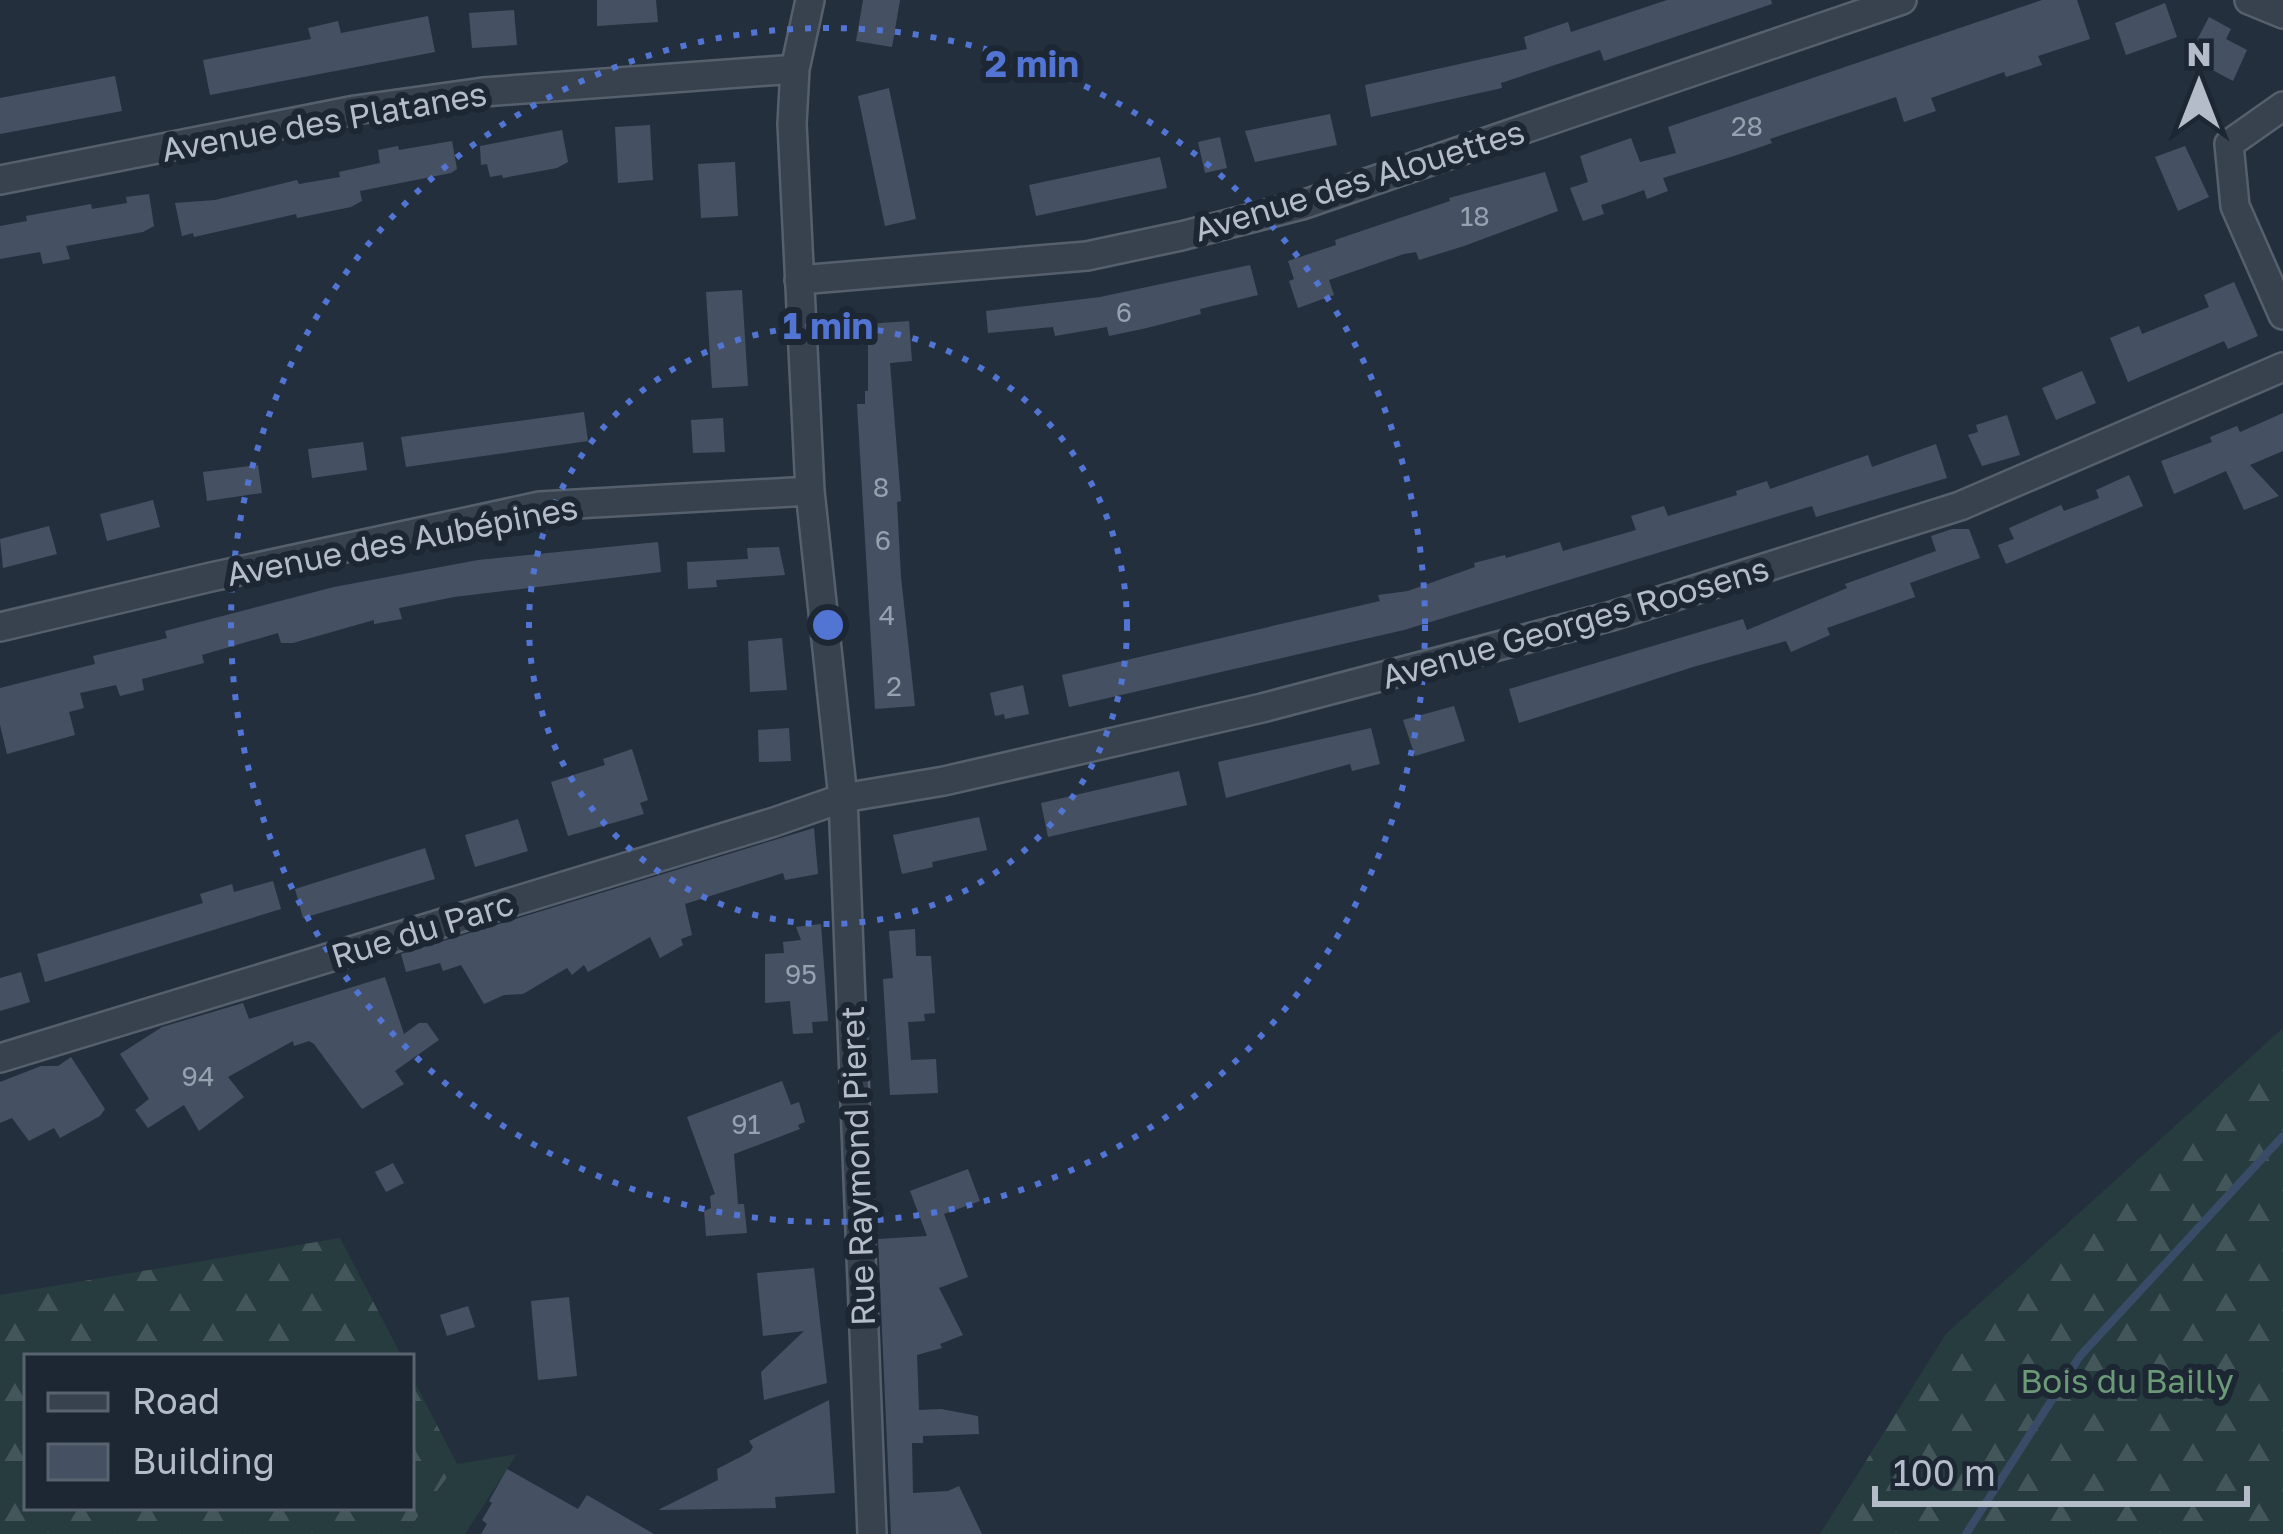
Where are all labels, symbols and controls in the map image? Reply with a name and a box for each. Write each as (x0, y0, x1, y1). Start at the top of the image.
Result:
north arrow (2139, 24, 2259, 144)
text: N (2186, 34, 2212, 73)
text: 2 min (985, 42, 1079, 85)
street label: Avenue des Platanes (159, 73, 489, 169)
house number: 28 (1731, 110, 1763, 142)
street label: Avenue des Alouettes (1189, 111, 1529, 249)
house number: 18 (1460, 200, 1490, 232)
house number: 6 (1116, 296, 1132, 328)
text: 1 min (783, 304, 873, 347)
house number: 8 (873, 471, 889, 503)
street label: Avenue des Aubépines (223, 487, 581, 593)
house number: 6 (875, 524, 891, 556)
street label: Avenue Georges Roosens (1377, 548, 1773, 696)
house number: 4 (879, 599, 895, 631)
centre of rings (807, 604, 849, 646)
house number: 2 (886, 670, 902, 702)
street label: Rue du Parc (326, 883, 518, 975)
house number: 95 (785, 958, 817, 990)
street label: Rue Raymond Pieret (832, 1005, 882, 1327)
house number: 94 (182, 1060, 214, 1092)
house number: 91 (731, 1108, 761, 1140)
legend (24, 1354, 414, 1510)
park label: Bois du Bailly (2020, 1361, 2234, 1400)
text: Road (132, 1379, 220, 1422)
scale bar (1875, 1432, 2247, 1506)
text: Building (132, 1439, 275, 1482)
text: 100 m (1893, 1451, 1996, 1494)

